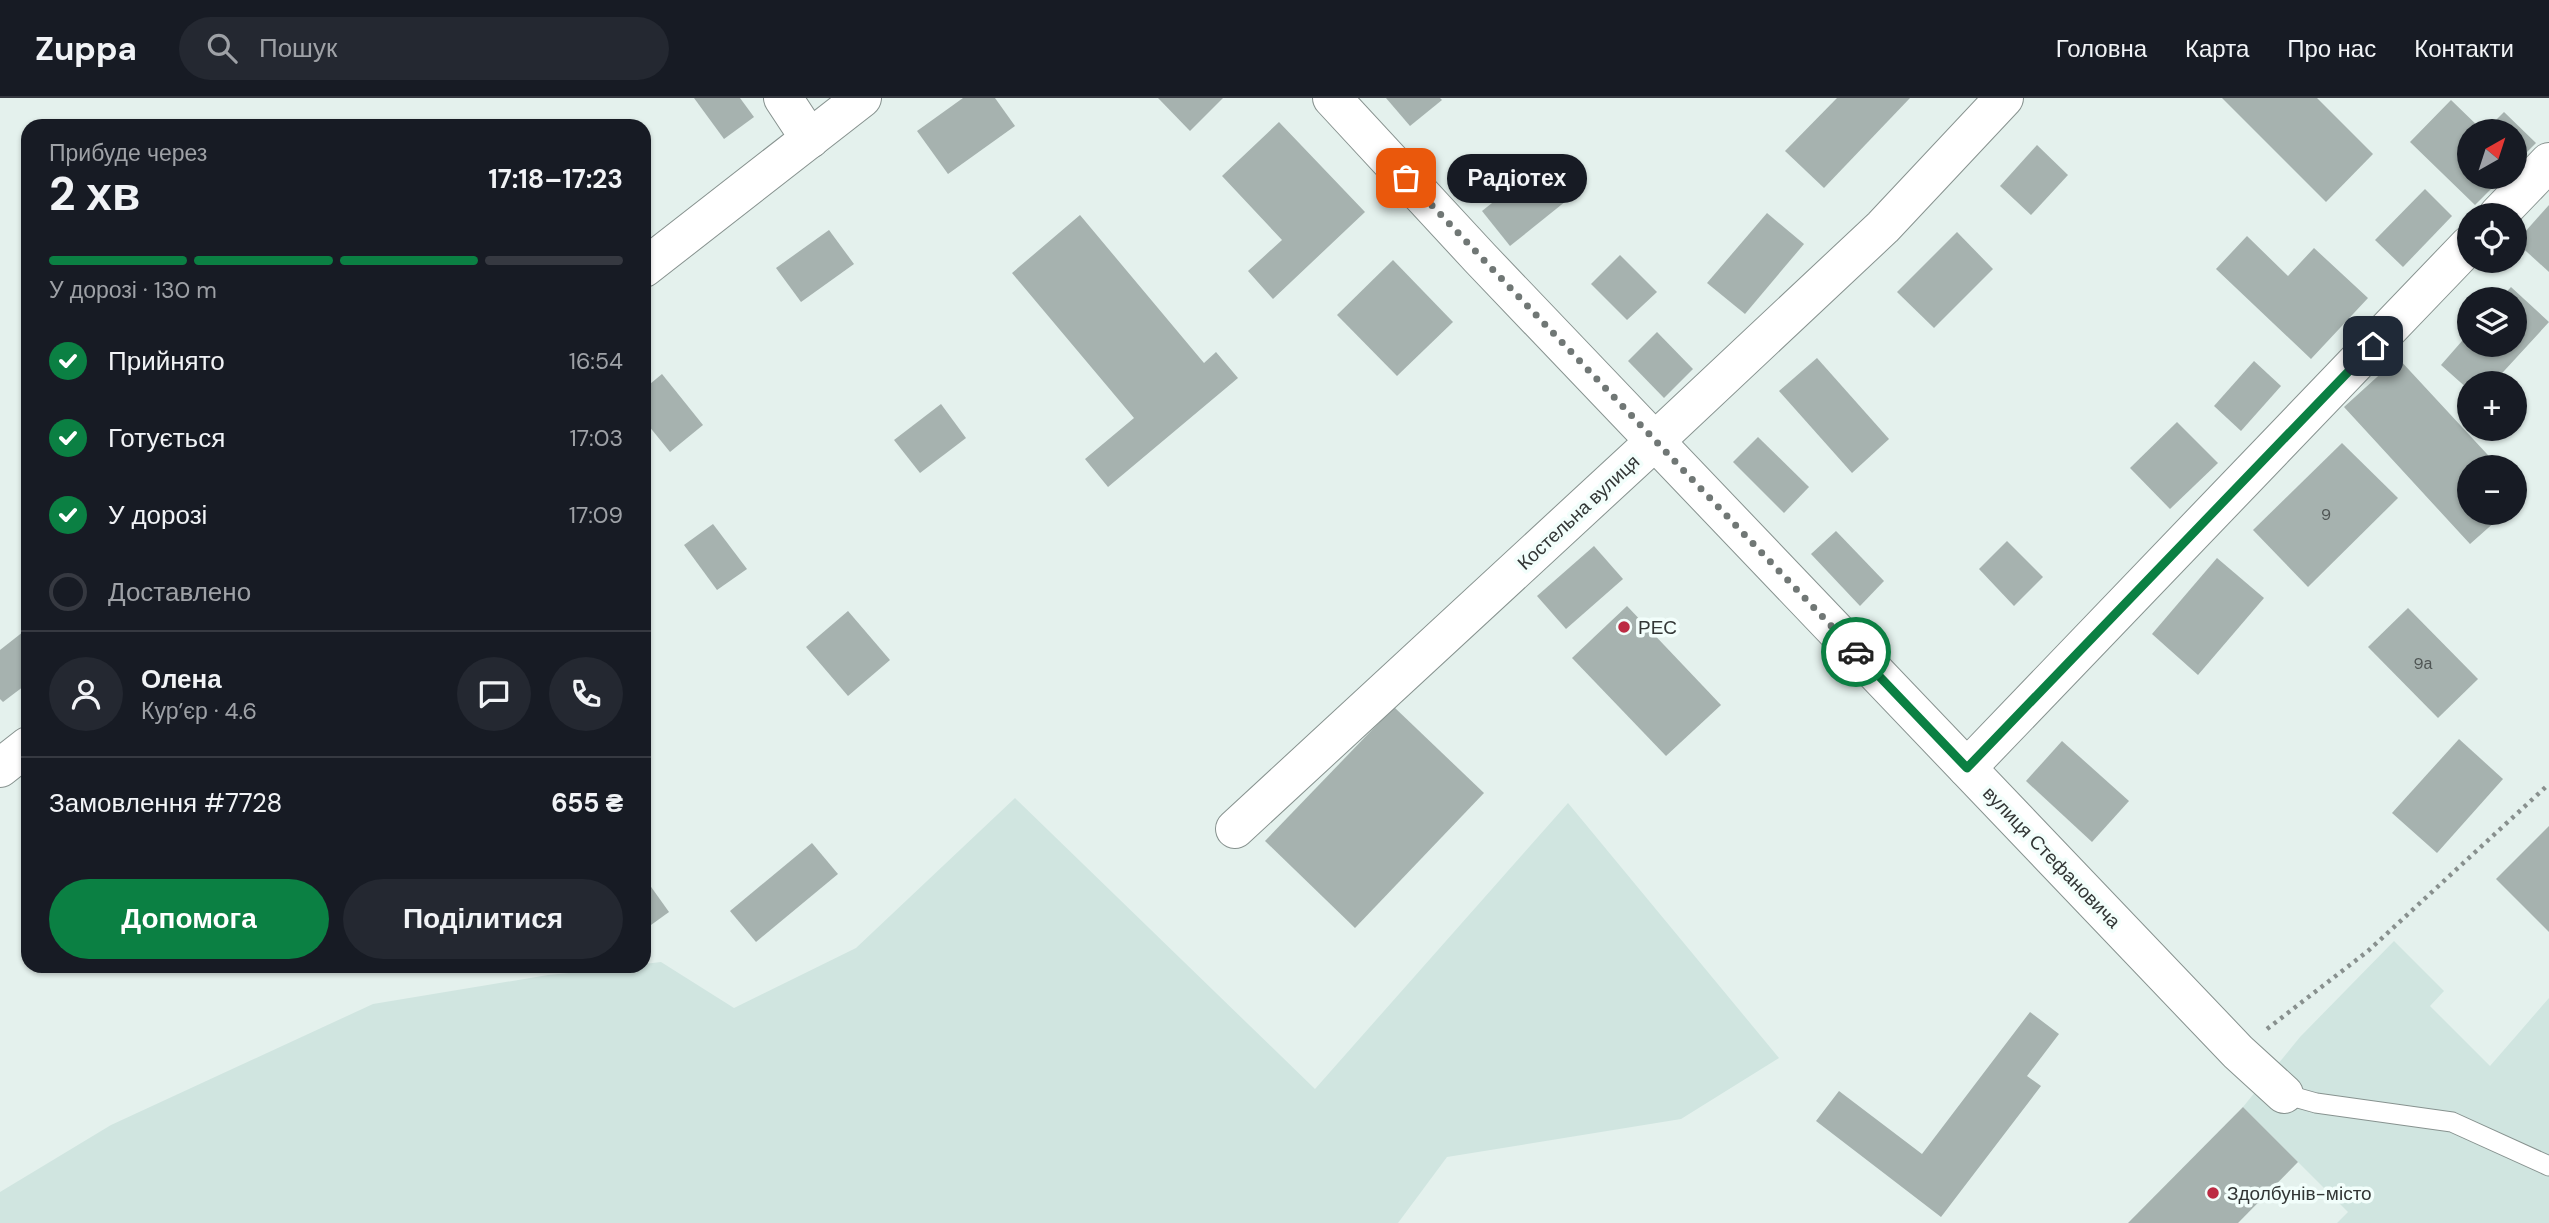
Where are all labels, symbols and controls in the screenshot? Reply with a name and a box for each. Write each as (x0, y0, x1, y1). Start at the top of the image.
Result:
search box (179, 17, 669, 80)
text: Zuppa (35, 27, 137, 70)
icon: search (203, 29, 241, 67)
text: Пошук (259, 31, 337, 65)
text: Головна (2056, 33, 2147, 64)
text: Карта (2185, 33, 2249, 64)
text: Про нас (2287, 33, 2376, 64)
text: Контакти (2414, 33, 2514, 64)
north arrow (2457, 119, 2527, 189)
map controls (2457, 119, 2527, 525)
text: Прибуде через (49, 138, 207, 168)
pin (1376, 148, 1436, 208)
callout: Радiотех (1448, 154, 1588, 202)
icon: bag (1387, 159, 1425, 197)
text: 17:18–17:23 (488, 162, 623, 196)
text: Радiотех (1468, 163, 1566, 193)
text: 2 хв (49, 164, 140, 224)
button: locate (2457, 203, 2527, 273)
text: У дорозі · 130 m (49, 275, 217, 305)
button: layers (2457, 287, 2527, 357)
pin (2343, 316, 2403, 376)
icon: home (2354, 327, 2392, 365)
icon: check (49, 342, 87, 380)
text: Прийнято (108, 344, 225, 378)
text: 16:54 (569, 346, 623, 376)
button: + (2457, 371, 2527, 441)
icon: check (49, 419, 87, 457)
text: Готується (108, 421, 225, 455)
text: 17:03 (570, 423, 623, 453)
street label: Костельна вулиця (1512, 449, 1645, 575)
button: − (2457, 455, 2527, 525)
icon: check (49, 496, 87, 534)
text: У дорозі (108, 498, 207, 532)
text: 17:09 (569, 500, 623, 530)
house number: 9 (2321, 504, 2331, 525)
text: Доставлено (108, 575, 251, 609)
place label: РЕС (1638, 615, 1677, 640)
courier (1821, 617, 1891, 687)
marker: РЕС (1616, 619, 1632, 635)
icon: car (1837, 633, 1875, 671)
house number: 9а (2414, 653, 2433, 674)
button: person (49, 657, 123, 731)
button: chat (457, 657, 531, 731)
button: phone (549, 657, 623, 731)
text: Олена (141, 662, 222, 696)
text: Кур’єр · 4.6 (141, 696, 257, 726)
street label: вулиця Стефановича (1977, 781, 2126, 934)
text: Замовлення #7728 (49, 786, 282, 820)
text: 655 ₴ (551, 786, 623, 820)
button: Допомога (49, 879, 329, 959)
button: Поділитися (343, 879, 623, 959)
place label: Здолбунів-місто (2227, 1181, 2372, 1206)
marker: Здолбунів-місто (2205, 1185, 2221, 1201)

